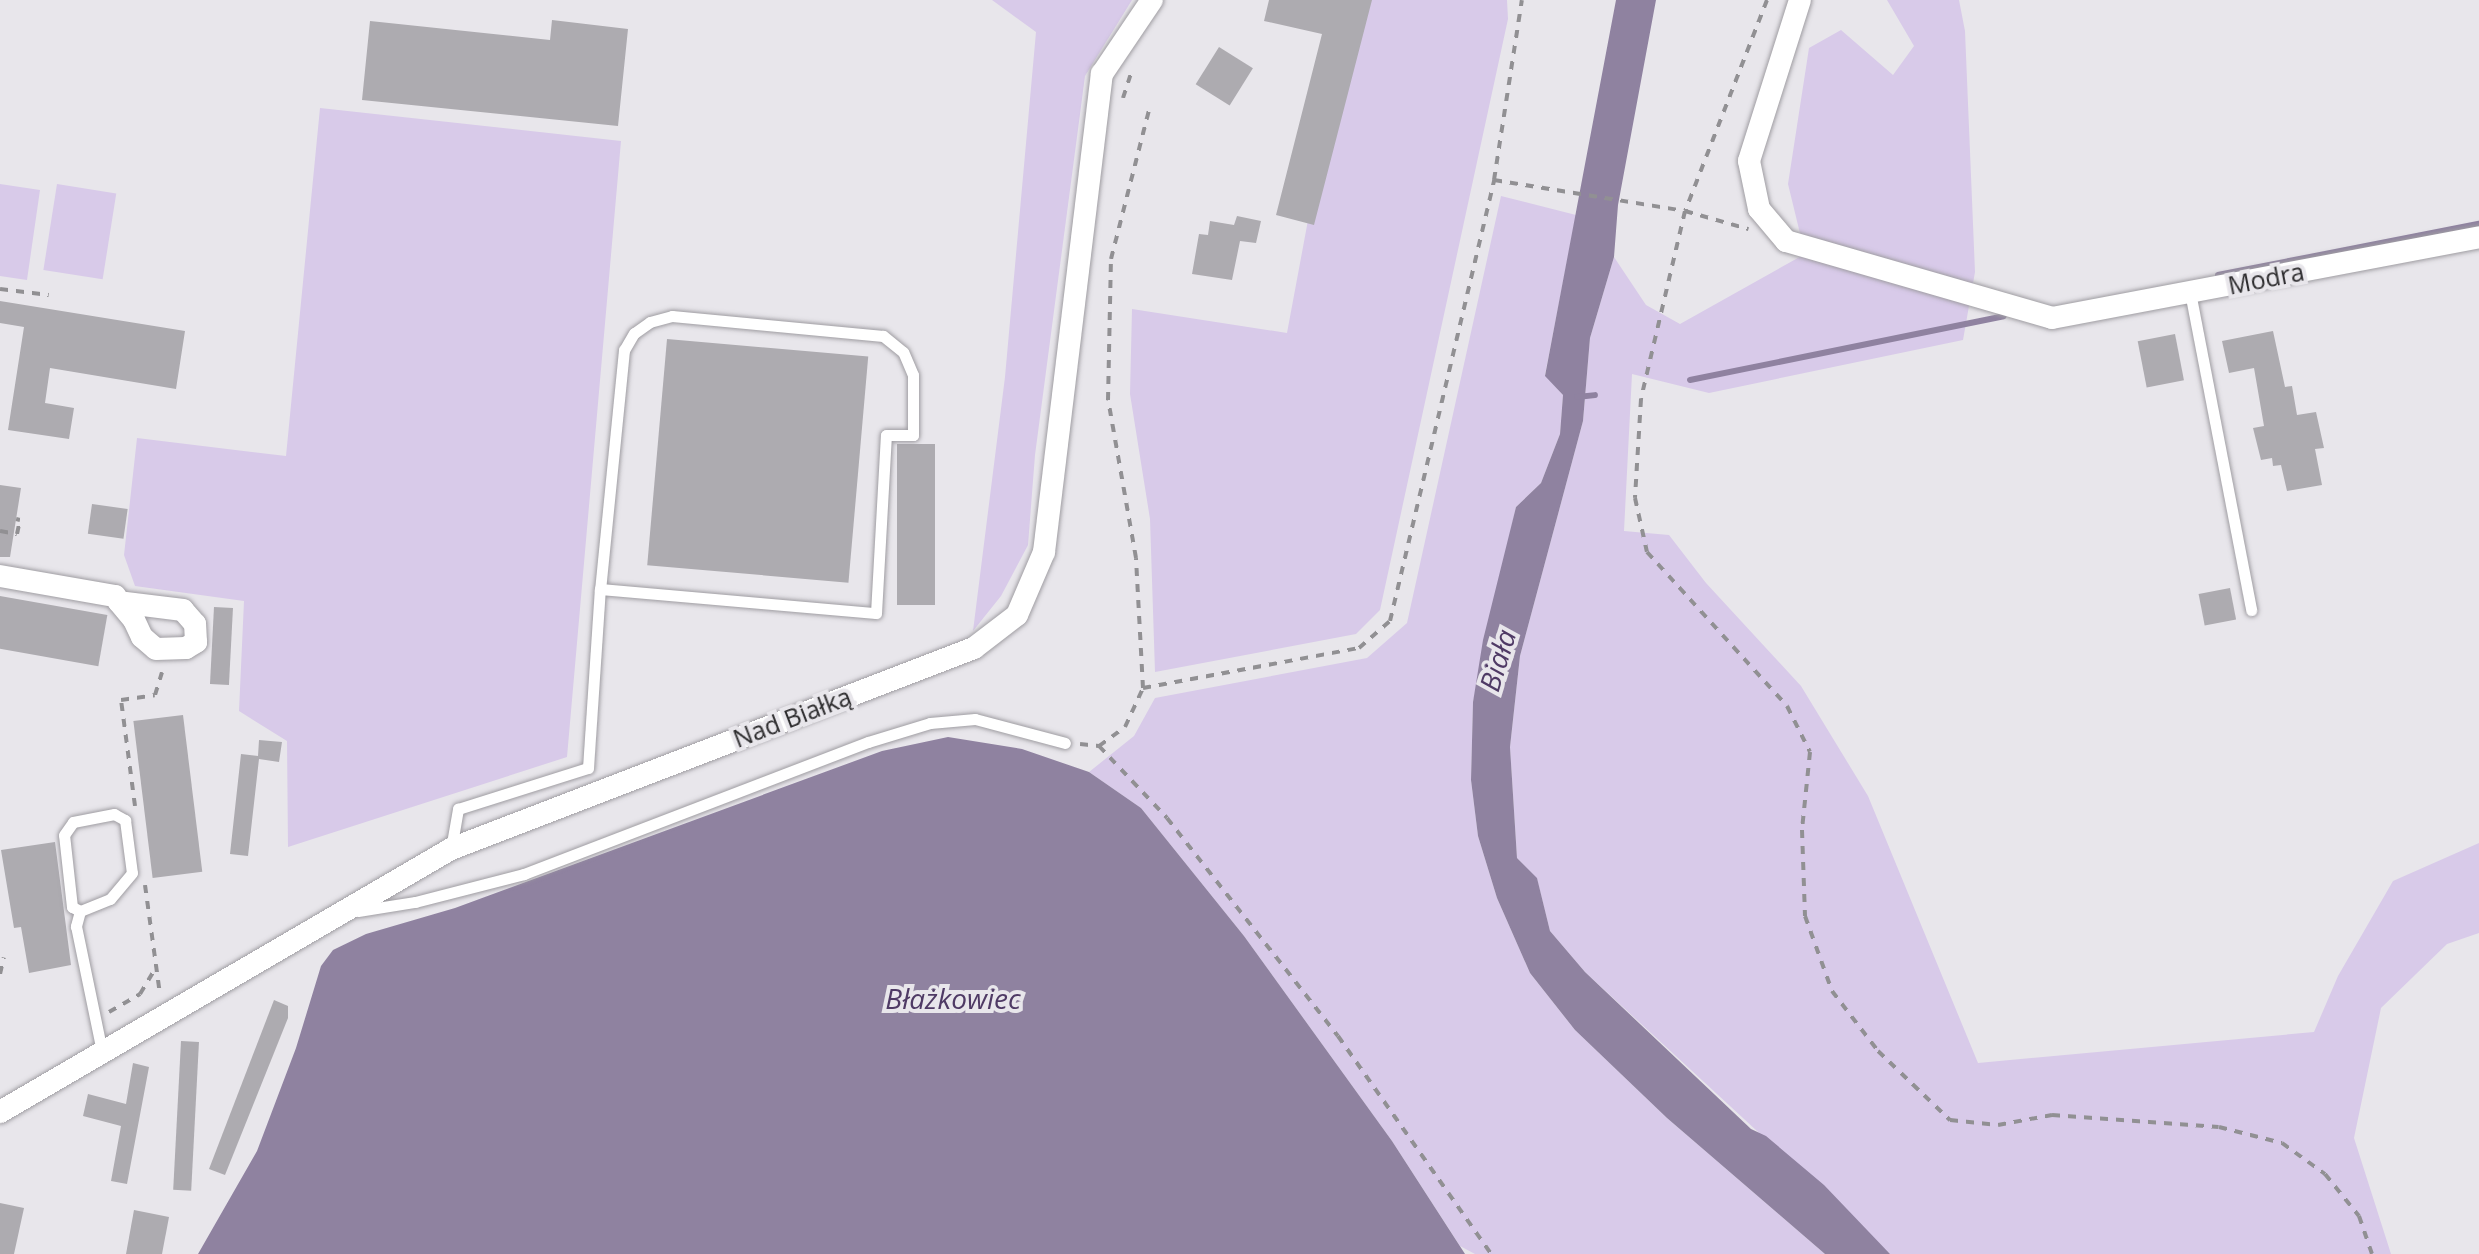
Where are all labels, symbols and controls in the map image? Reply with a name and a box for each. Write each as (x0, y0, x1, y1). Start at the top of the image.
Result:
street label: Modra (2225, 256, 2307, 300)
water label: Biała (1472, 625, 1522, 695)
street label: Nad Białką (729, 681, 855, 753)
water label: Błażkowiec (885, 981, 1021, 1015)

